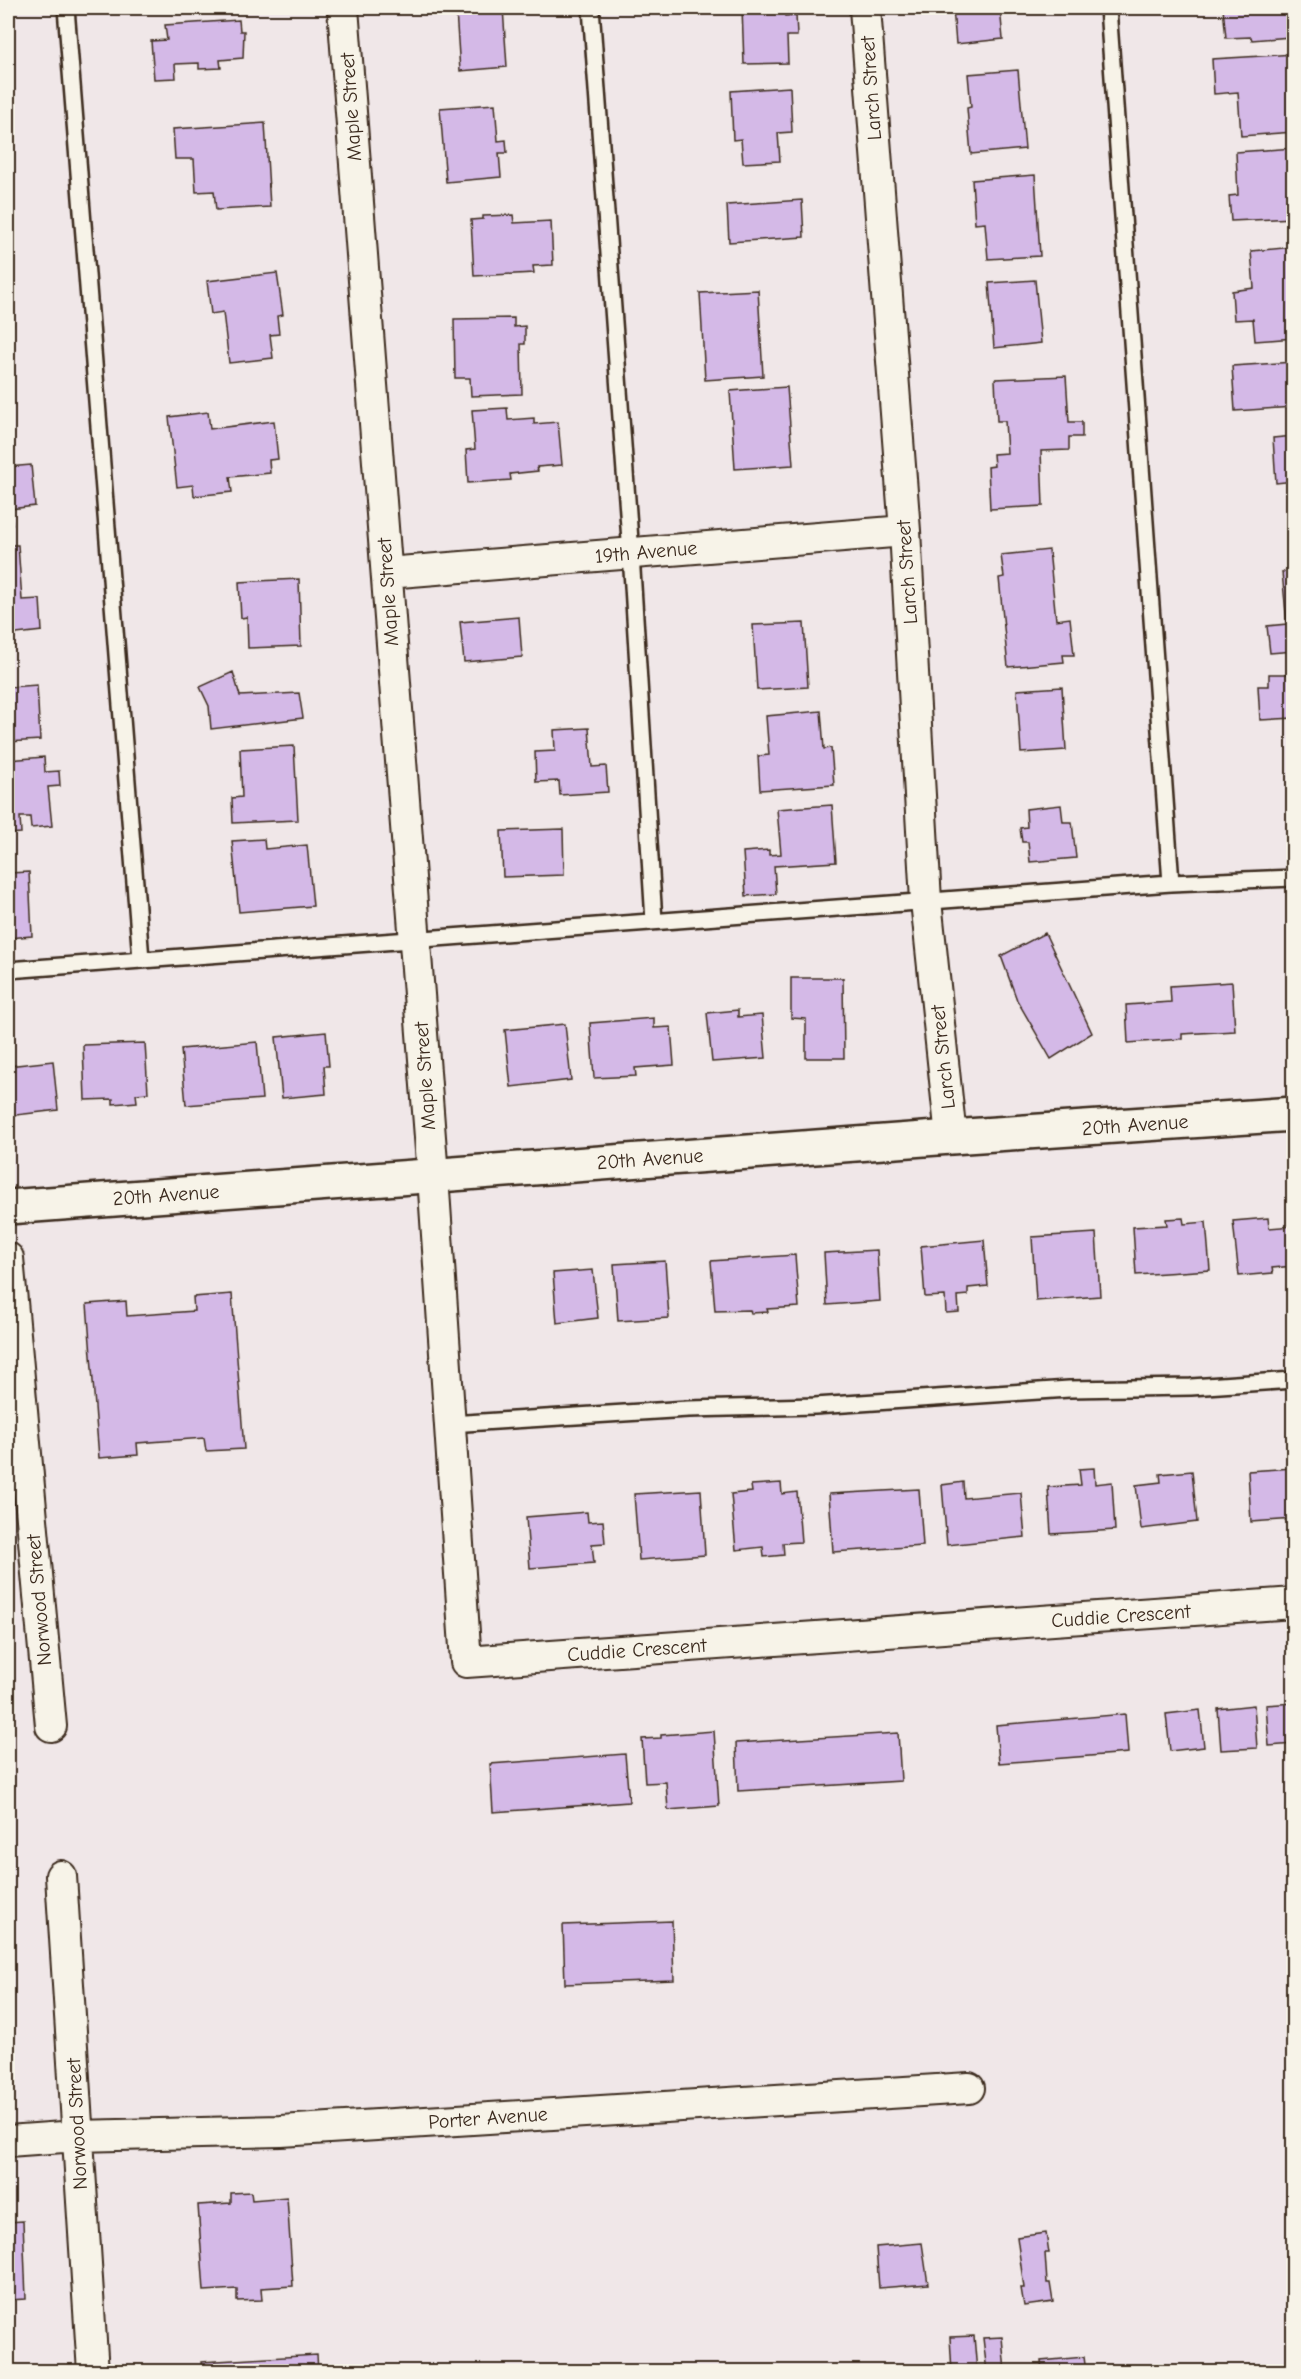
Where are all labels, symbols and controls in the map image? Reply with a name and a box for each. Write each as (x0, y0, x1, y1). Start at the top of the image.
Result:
street label: Larch Street (856, 34, 886, 141)
street label: Maple Street (336, 51, 366, 162)
street label: Larch Street (892, 518, 922, 625)
street label: Maple Street (373, 536, 403, 647)
street label: 19th Avenue (594, 536, 698, 568)
street label: Larch Street (926, 1003, 960, 1110)
street label: Maple Street (410, 1020, 440, 1131)
street label: 20th Avenue (1081, 1110, 1189, 1140)
street label: 20th Avenue (596, 1144, 704, 1174)
street label: 20th Avenue (112, 1180, 220, 1210)
street label: Norwood Street (22, 1532, 56, 1667)
street label: Cuddie Crescent (1051, 1600, 1193, 1632)
street label: Cuddie Crescent (567, 1634, 709, 1666)
street label: Norwood Street (62, 2056, 92, 2190)
street label: Porter Avenue (428, 2102, 548, 2134)

